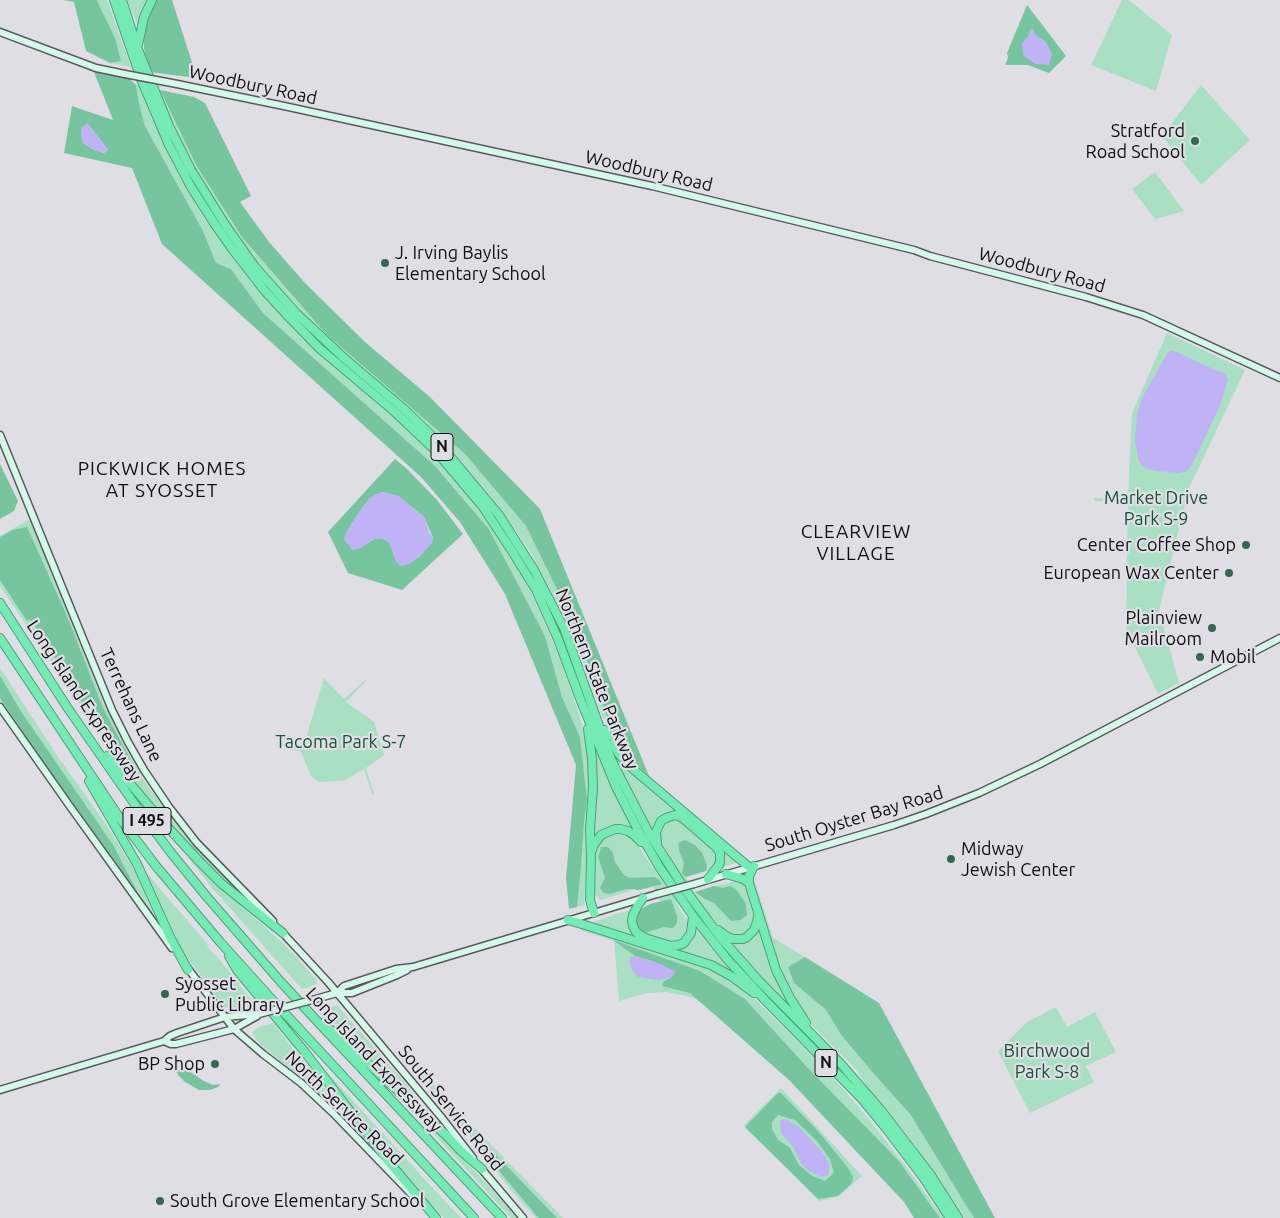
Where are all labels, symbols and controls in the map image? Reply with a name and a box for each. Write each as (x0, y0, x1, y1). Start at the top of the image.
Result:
street label: Woodbury Road (187, 61, 319, 109)
place label: Stratford Road School (1086, 120, 1185, 162)
marker: Stratford Road School (1189, 135, 1201, 147)
street label: Woodbury Road (583, 146, 715, 196)
place label: J. Irving Baylis Elementary School (395, 242, 546, 284)
street label: Woodbury Road (976, 243, 1108, 297)
marker: J. Irving Baylis Elementary School (379, 257, 391, 269)
road number: N (431, 434, 453, 461)
district label: PICKWICK HOMES AT SYOSSET (76, 458, 248, 502)
park label: Market Drive Park S-9 (1104, 487, 1208, 530)
district label: CLEARVIEW VILLAGE (800, 521, 912, 565)
place label: Center Coffee Shop (1077, 534, 1236, 556)
marker: Center Coffee Shop (1240, 539, 1252, 551)
place label: European Wax Center (1044, 562, 1219, 584)
marker: European Wax Center (1223, 567, 1235, 579)
street label: Northern State Parkway (551, 585, 643, 773)
place label: Plainview Mailroom (1125, 607, 1202, 650)
street label: Long Island Expressway (22, 616, 146, 786)
marker: Plainview Mailroom (1206, 622, 1218, 634)
street label: Terrehans Lane (95, 645, 167, 765)
place label: Mobil (1210, 646, 1256, 668)
marker: Mobil (1194, 651, 1206, 663)
park label: Tacoma Park S-7 (275, 731, 407, 753)
street label: South Oyster Bay Road (762, 782, 946, 856)
road number: I 495 (123, 808, 171, 834)
place label: Midway Jewish Center (961, 838, 1075, 881)
marker: Midway Jewish Center (945, 853, 957, 865)
place label: Syosset Public Library (175, 973, 284, 1016)
street label: Long Island Expressway (301, 983, 447, 1137)
marker: Syosset Public Library (159, 988, 171, 1000)
park label: Birchwood Park S-8 (1004, 1040, 1090, 1082)
street label: South Service Road (394, 1041, 508, 1175)
street label: North Service Road (281, 1046, 407, 1170)
road number: N (815, 1050, 837, 1076)
place label: BP Shop (138, 1053, 205, 1075)
marker: BP Shop (209, 1058, 221, 1070)
place label: South Grove Elementary School (170, 1190, 424, 1212)
marker: South Grove Elementary School (154, 1195, 166, 1207)

